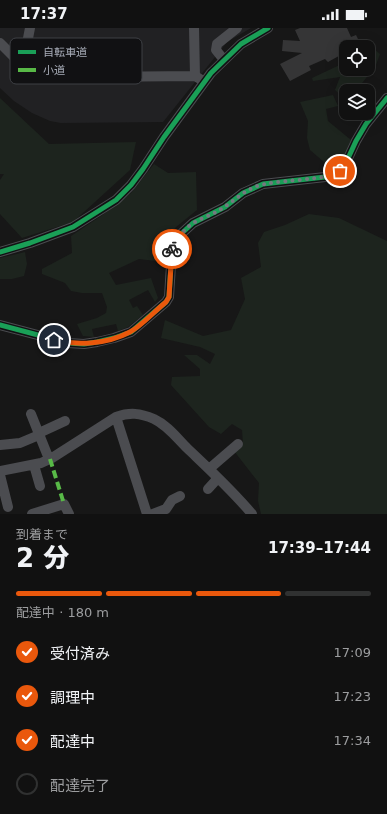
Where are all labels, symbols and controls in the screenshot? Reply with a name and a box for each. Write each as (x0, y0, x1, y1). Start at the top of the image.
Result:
text: 17:37 (20, 5, 68, 23)
legend (10, 38, 142, 84)
map controls (339, 40, 375, 120)
button: locate (339, 40, 375, 76)
text: 自転車道 (43, 46, 87, 59)
text: 小道 (43, 64, 65, 77)
button: layers (339, 84, 375, 120)
pin (323, 154, 357, 188)
icon: bag (329, 160, 351, 182)
courier (152, 229, 192, 269)
icon: bike (161, 238, 183, 260)
pin (37, 323, 71, 357)
icon: home (43, 329, 65, 351)
text: 到着まで (16, 527, 68, 542)
text: 17:39–17:44 (268, 539, 371, 557)
text: 2 分 (16, 543, 69, 573)
text: 配達中 · 180 m (16, 605, 109, 620)
icon: check (16, 641, 38, 663)
text: 受付済み (50, 645, 110, 663)
text: 17:09 (334, 645, 371, 660)
icon: check (16, 685, 38, 707)
text: 調理中 (50, 689, 95, 707)
text: 17:23 (334, 689, 371, 704)
icon: check (16, 729, 38, 751)
text: 配達中 (50, 733, 95, 751)
text: 17:34 (334, 733, 371, 748)
text: 配達完了 (50, 777, 110, 795)

